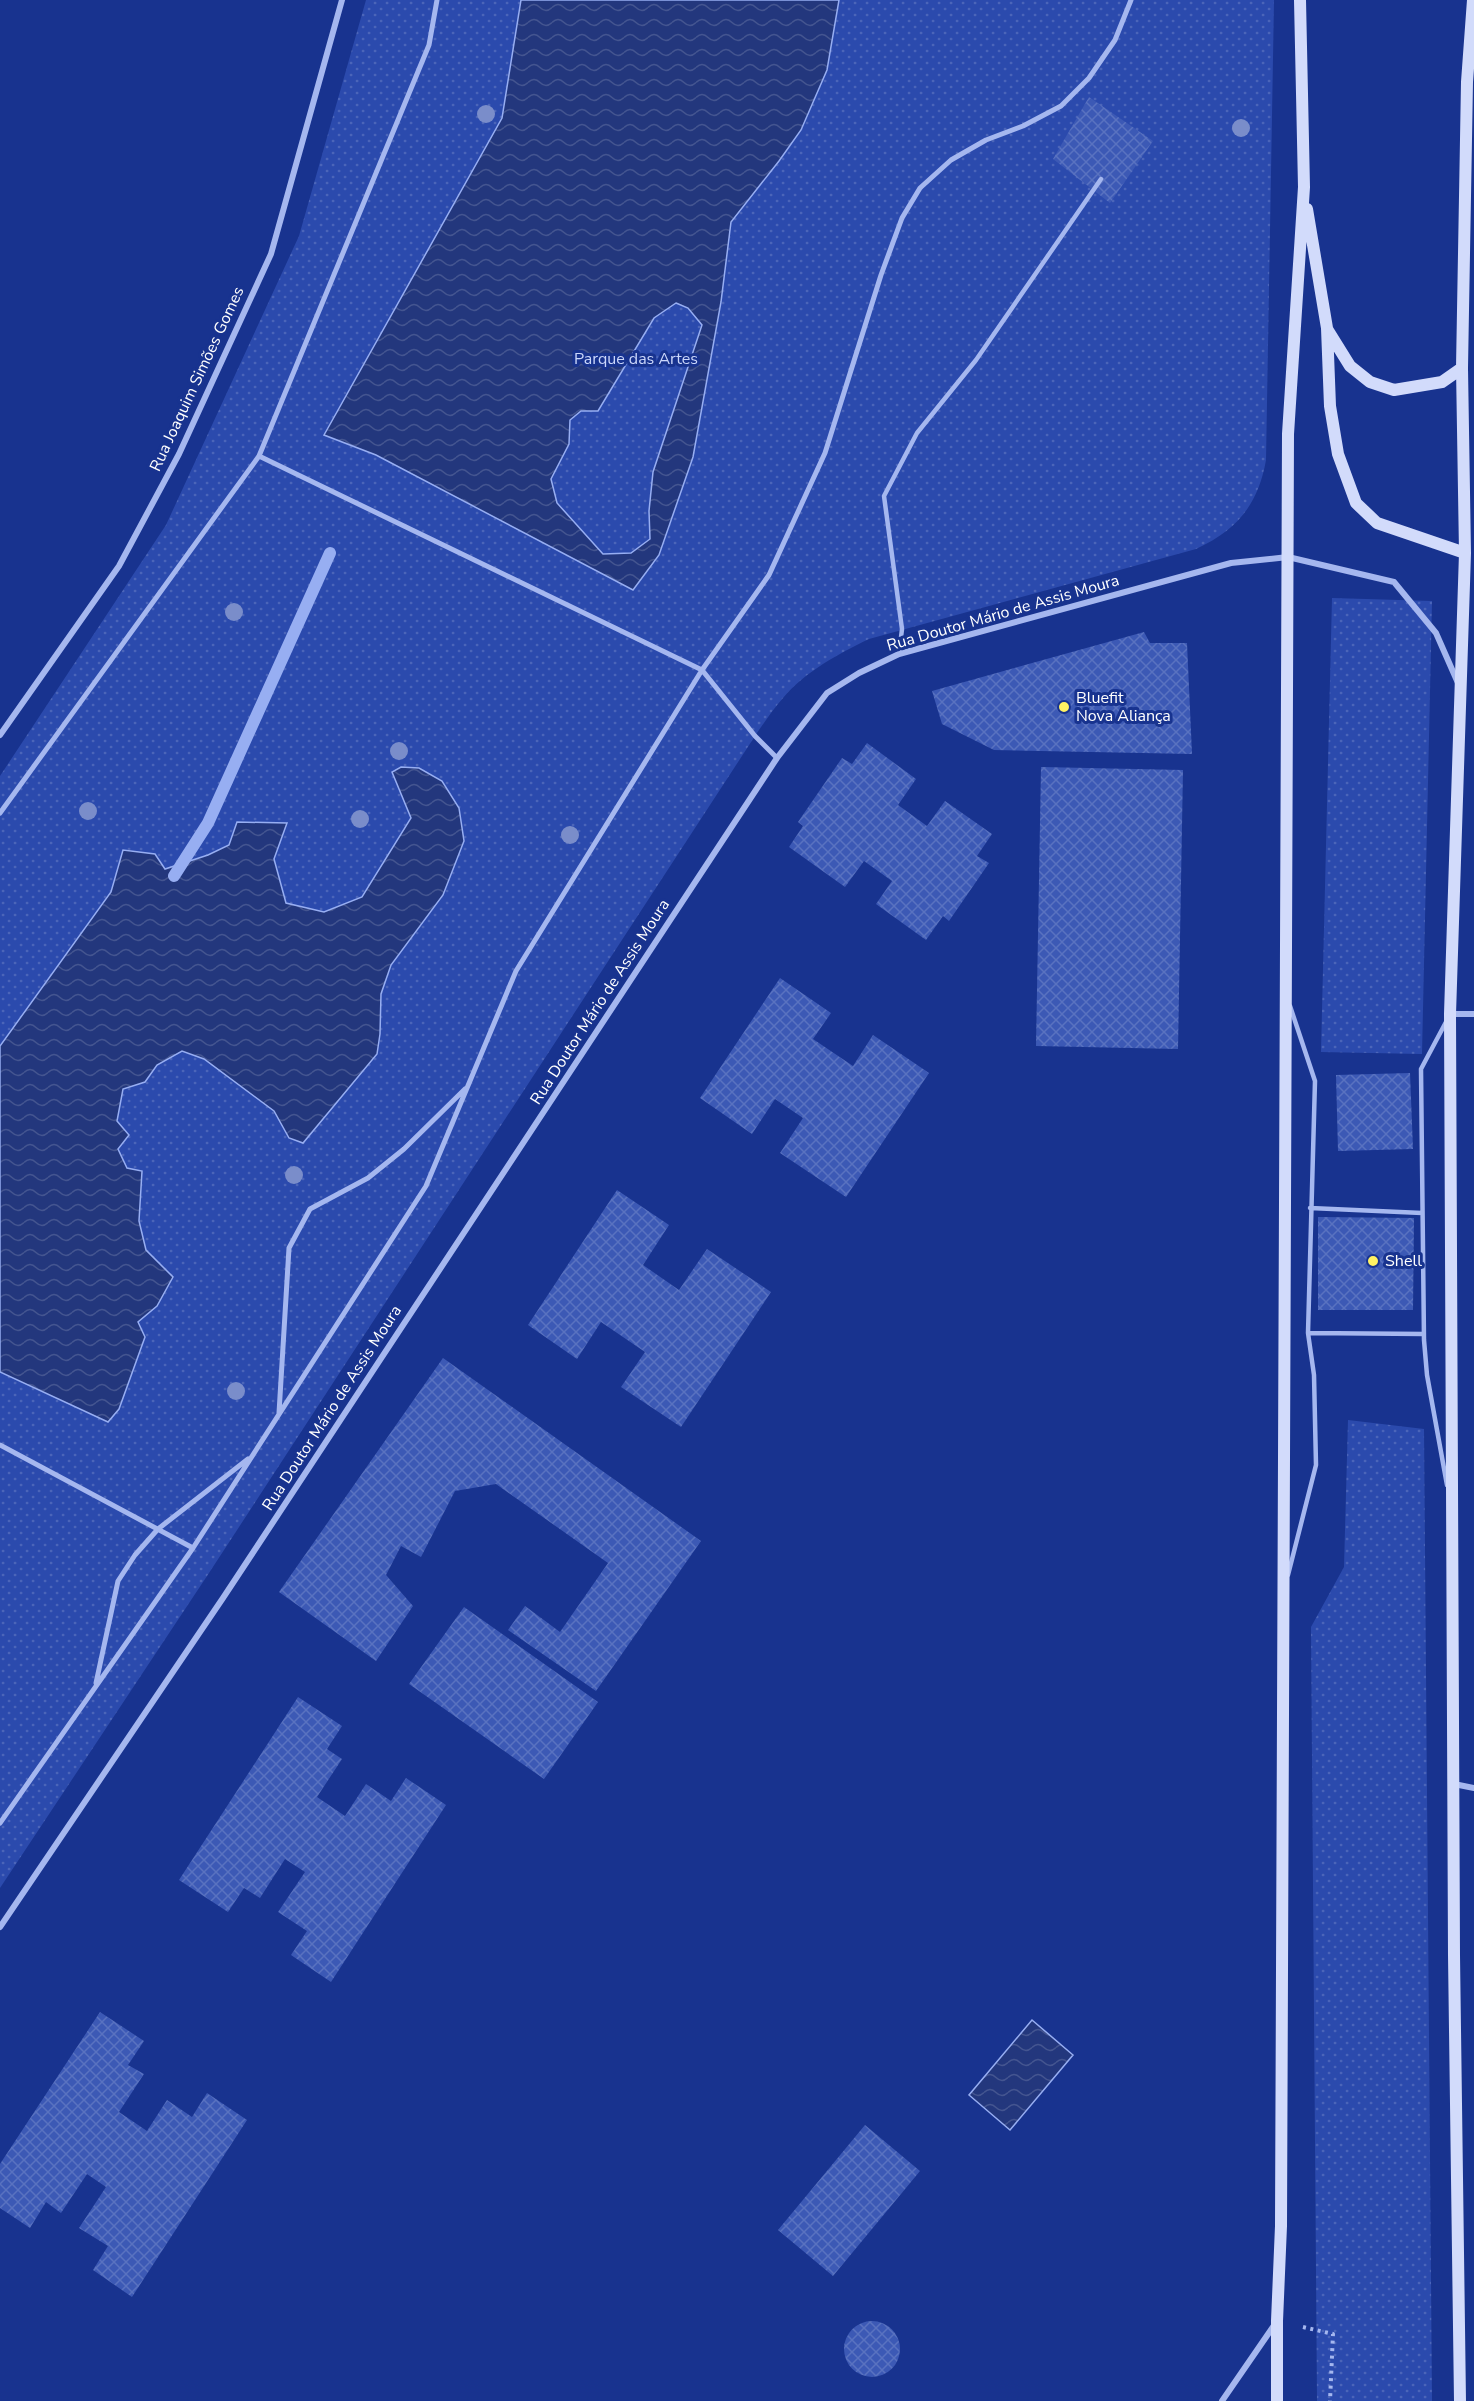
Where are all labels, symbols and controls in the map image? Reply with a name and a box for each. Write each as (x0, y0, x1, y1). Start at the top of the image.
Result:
street label: Rua Joaquim Simões Gomes (144, 283, 250, 475)
park label: Parque das Artes (574, 348, 698, 370)
street label: Rua Doutor Mário de Assis Moura (884, 569, 1122, 657)
place label: Bluefit Nova Aliança (1076, 687, 1171, 727)
marker: Bluefit Nova Aliança (1057, 700, 1071, 714)
street label: Rua Doutor Mário de Assis Moura (525, 895, 675, 1109)
place label: Shell (1385, 1250, 1422, 1272)
marker: Shell (1366, 1254, 1380, 1268)
street label: Rua Doutor Mário de Assis Moura (257, 1301, 407, 1515)

